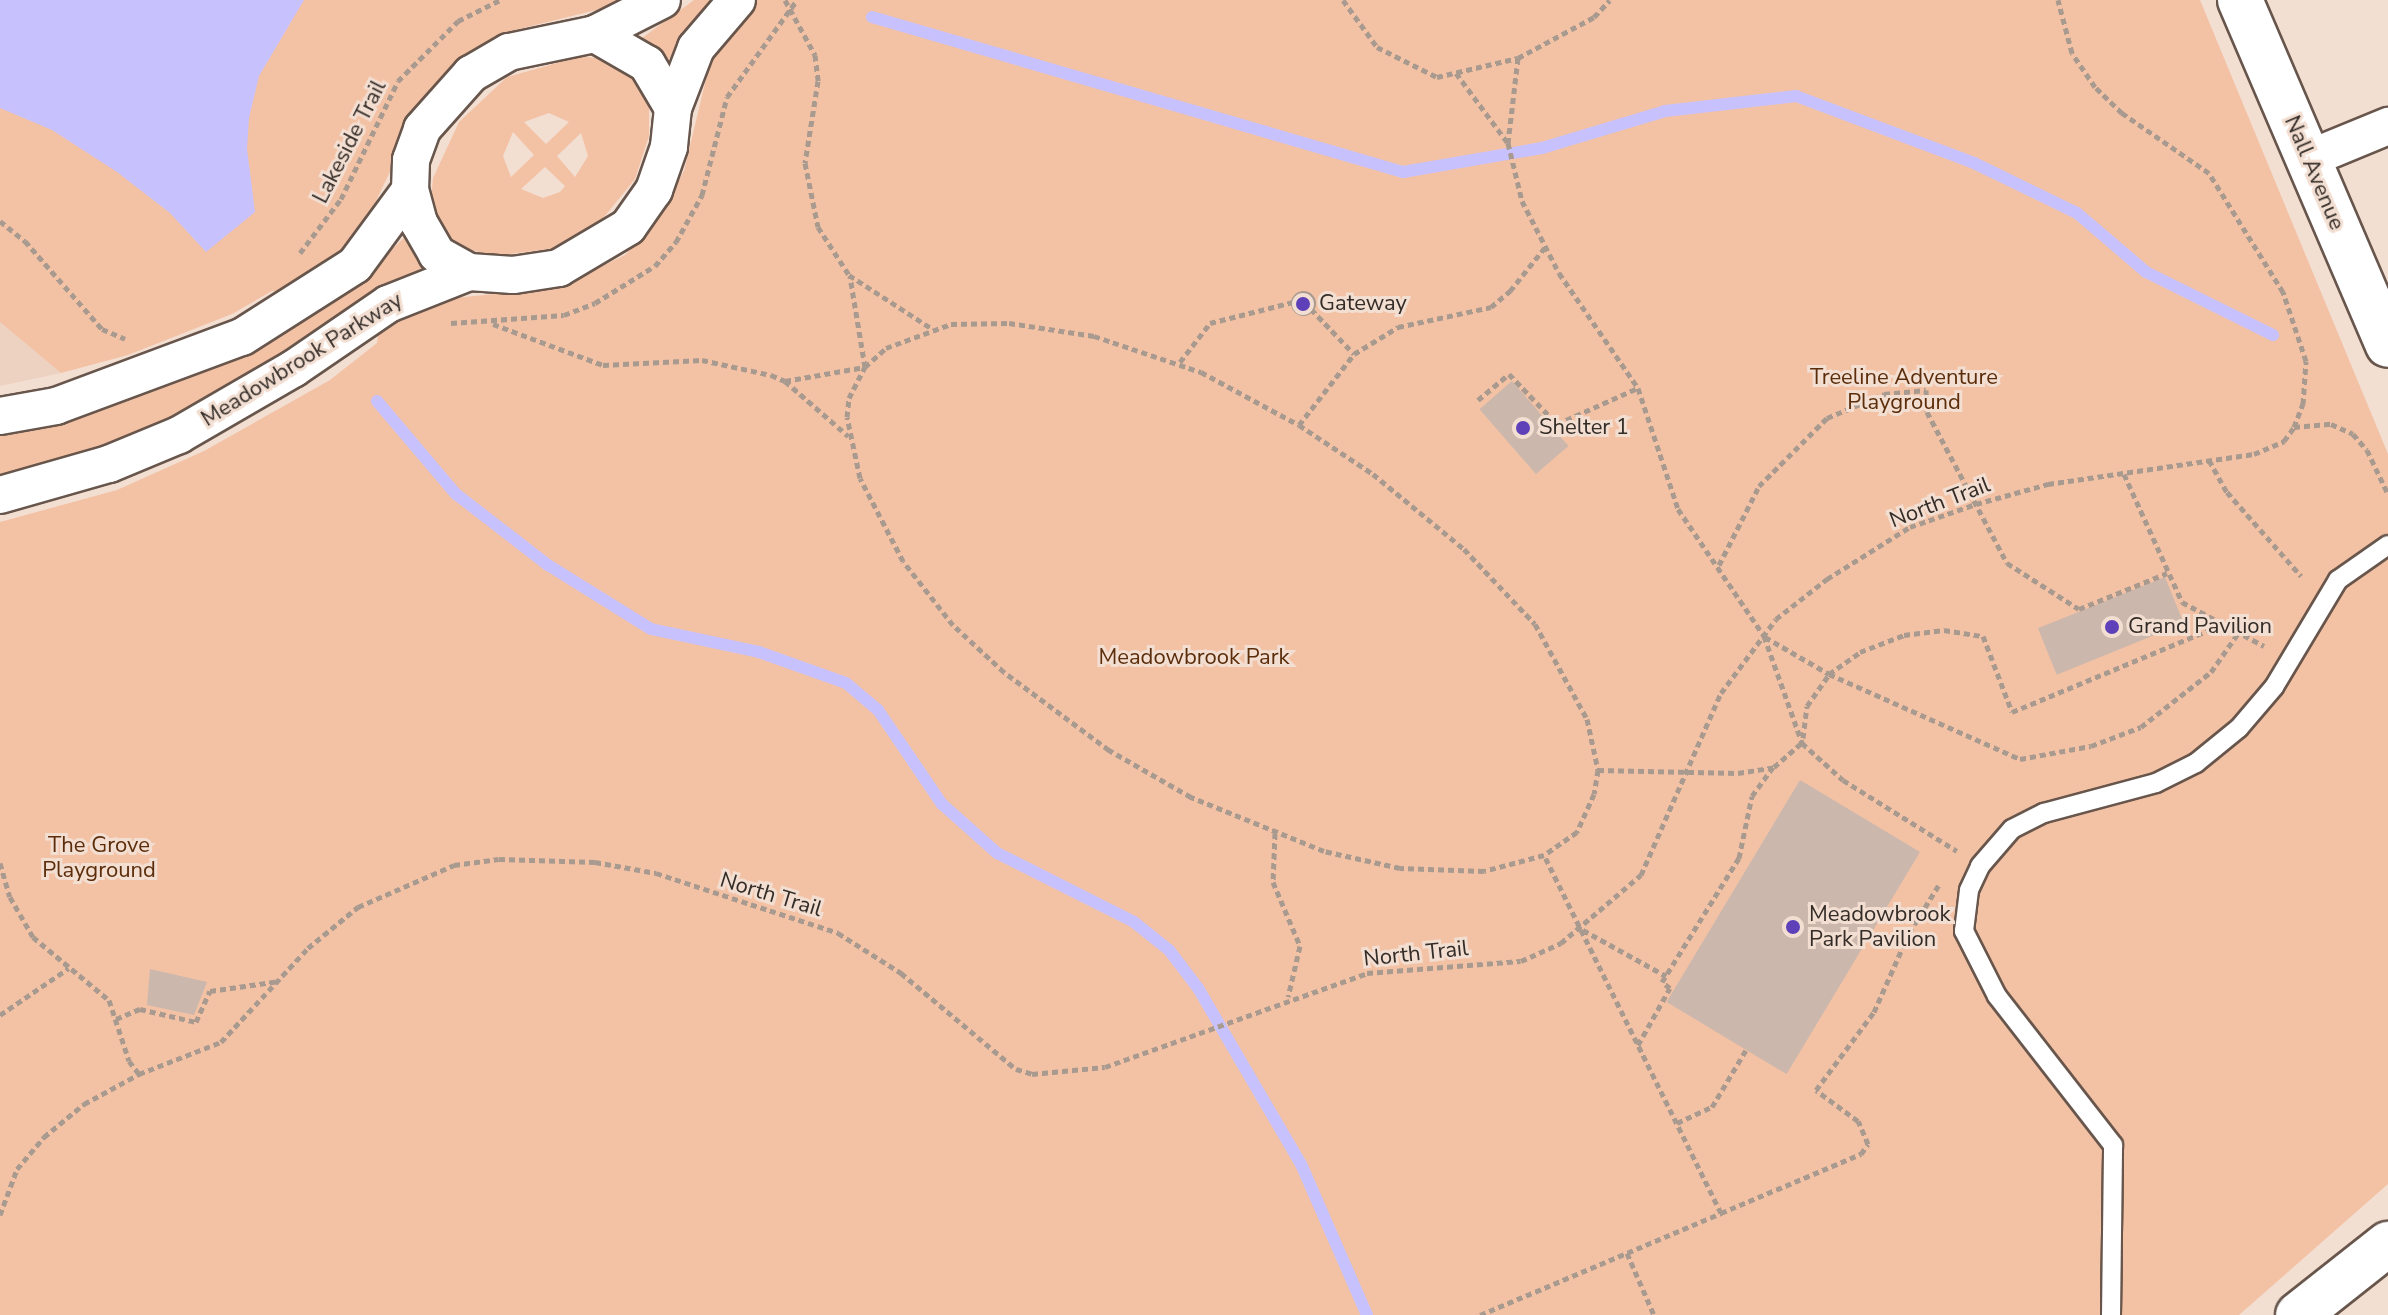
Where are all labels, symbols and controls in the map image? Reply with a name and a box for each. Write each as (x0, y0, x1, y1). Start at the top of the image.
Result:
street label: Lakeside Trail (308, 76, 392, 208)
street label: Nall Avenue (2278, 112, 2350, 234)
street label: Meadowbrook Parkway (197, 287, 407, 433)
place label: Gateway (1319, 291, 1407, 317)
marker: Gateway (1294, 295, 1312, 313)
park label: Treeline Adventure Playground (1810, 364, 1998, 416)
place label: Shelter 1 (1539, 415, 1629, 441)
marker: Shelter 1 (1514, 419, 1532, 437)
street label: North Trail (1886, 472, 1994, 534)
place label: Grand Pavilion (2128, 614, 2272, 640)
marker: Grand Pavilion (2103, 618, 2121, 636)
park label: Meadowbrook Park (1098, 645, 1290, 671)
park label: The Grove Playground (42, 832, 156, 884)
street label: North Trail (717, 867, 825, 923)
place label: Meadowbrook Park Pavilion (1809, 901, 1951, 952)
marker: Meadowbrook Park Pavilion (1784, 918, 1802, 936)
street label: North Trail (1362, 935, 1470, 973)

